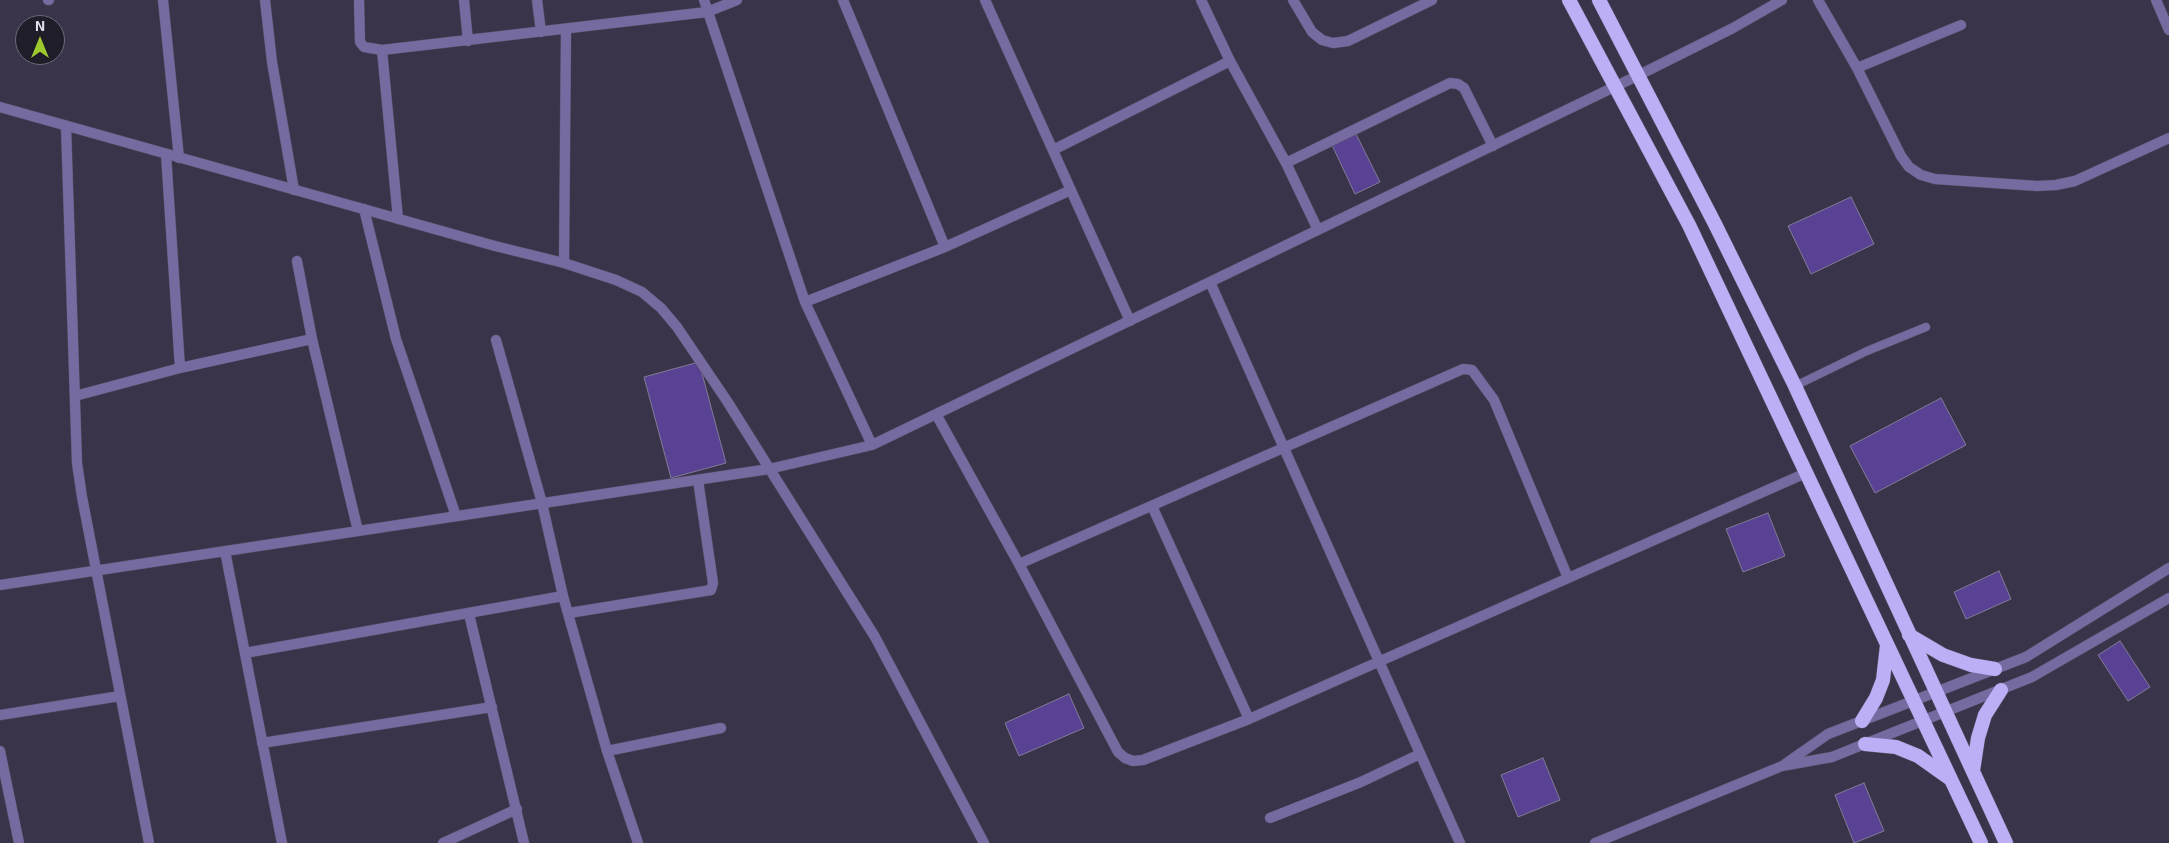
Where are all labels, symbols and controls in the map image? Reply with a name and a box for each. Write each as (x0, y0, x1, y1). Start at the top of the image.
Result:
north arrow (15, 15, 65, 65)
text: N (35, 17, 45, 34)

